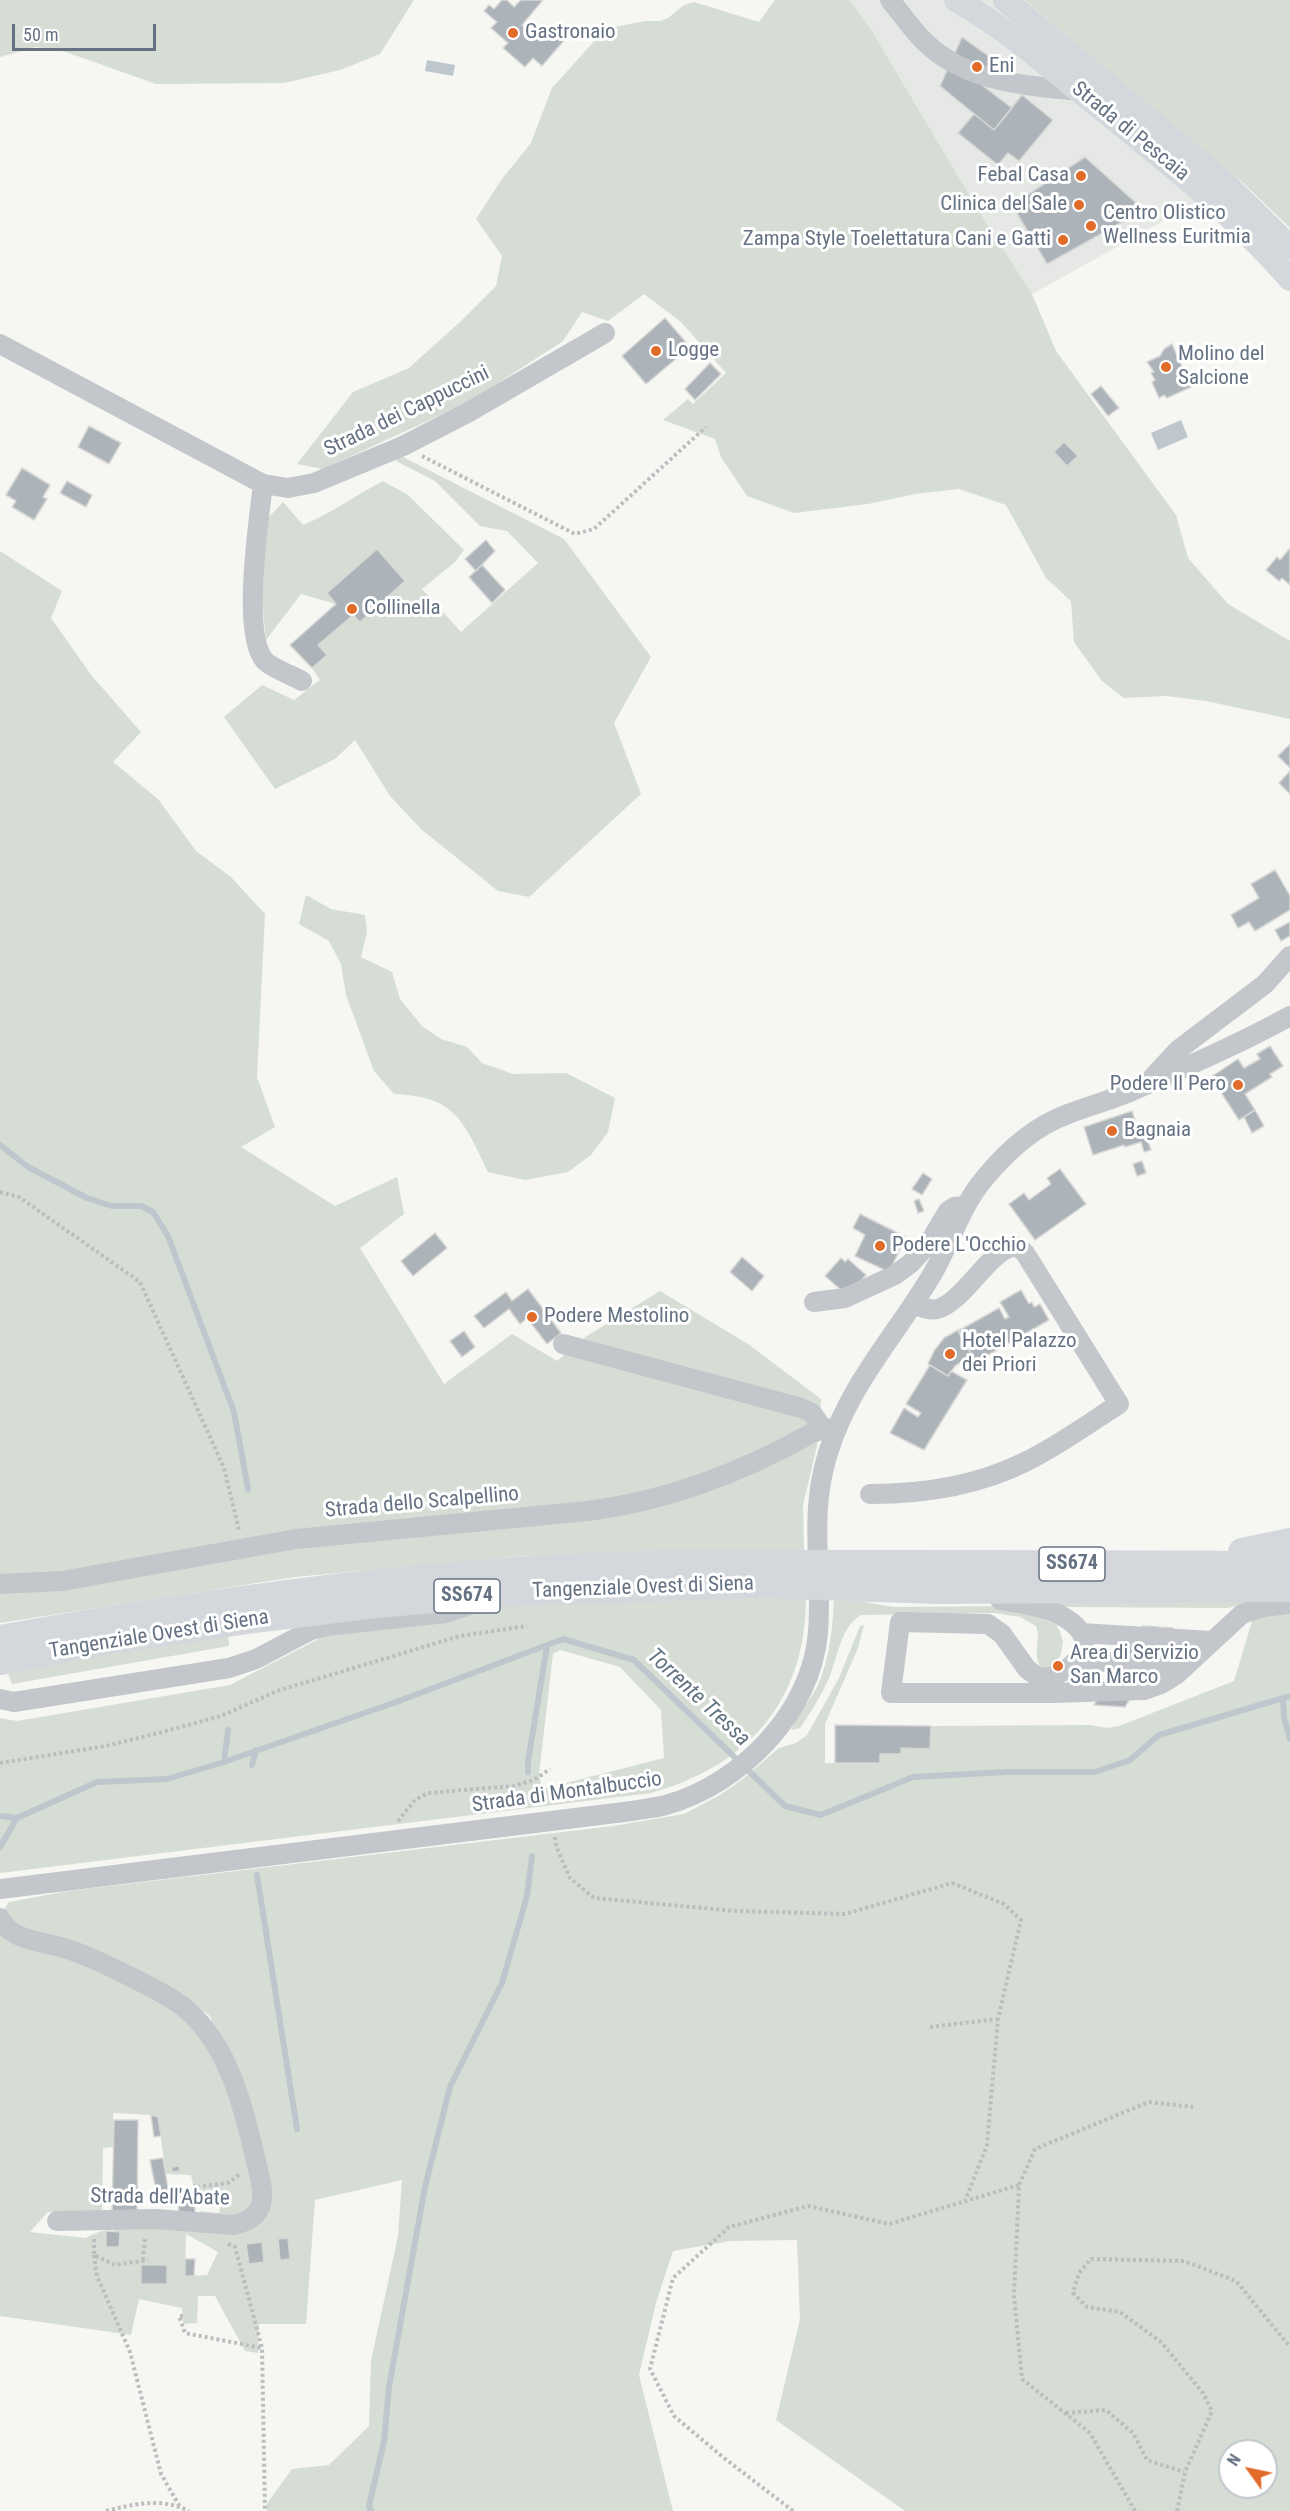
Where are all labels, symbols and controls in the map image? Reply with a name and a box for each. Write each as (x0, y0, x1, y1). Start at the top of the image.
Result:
scale bar (15, 12, 159, 50)
place label: Gastronaio (525, 20, 616, 46)
text: 50 m (23, 24, 58, 45)
marker: Gastronaio (506, 26, 520, 40)
place label: Eni (989, 54, 1014, 80)
marker: Eni (970, 60, 984, 74)
street label: Strada di Pescaia (1066, 77, 1194, 187)
place label: Febal Casa (978, 163, 1069, 189)
marker: Febal Casa (1074, 169, 1088, 183)
place label: Clinica del Sale (940, 192, 1067, 218)
marker: Clinica del Sale (1072, 198, 1086, 212)
place label: Centro Olistico Wellness Euritmia (1103, 201, 1251, 251)
marker: Centro Olistico Wellness Euritmia (1084, 219, 1098, 233)
place label: Zampa Style Toelettatura Cani e Gatti (743, 227, 1051, 253)
marker: Zampa Style Toelettatura Cani e Gatti (1056, 233, 1070, 247)
place label: Logge (668, 338, 719, 364)
place label: Molino del Salcione (1178, 342, 1265, 392)
marker: Logge (649, 344, 663, 358)
marker: Molino del Salcione (1159, 360, 1173, 374)
street label: Strada dei Cappuccini (320, 361, 494, 463)
place label: Collinella (364, 596, 441, 622)
marker: Collinella (345, 602, 359, 616)
place label: Podere Il Pero (1110, 1072, 1226, 1098)
marker: Podere Il Pero (1231, 1078, 1245, 1092)
place label: Bagnaia (1124, 1118, 1191, 1144)
marker: Bagnaia (1105, 1124, 1119, 1138)
place label: Podere L'Occhio (892, 1233, 1026, 1259)
marker: Podere L'Occhio (873, 1239, 887, 1253)
place label: Podere Mestolino (544, 1304, 689, 1330)
marker: Podere Mestolino (525, 1310, 539, 1324)
place label: Hotel Palazzo dei Priori (962, 1329, 1077, 1379)
marker: Hotel Palazzo dei Priori (943, 1347, 957, 1361)
street label: Strada dello Scalpellino (324, 1482, 520, 1524)
road number: SS674 (1039, 1547, 1105, 1581)
street label: Tangenziale Ovest di Siena (532, 1572, 754, 1604)
road number: SS674 (434, 1579, 500, 1613)
street label: Tangenziale Ovest di Siena (48, 1605, 270, 1665)
place label: Area di Servizio San Marco (1070, 1641, 1199, 1691)
water label: Torrente Tressa (641, 1644, 755, 1752)
marker: Area di Servizio San Marco (1051, 1659, 1065, 1673)
street label: Strada di Montalbuccio (470, 1767, 664, 1819)
street label: Strada dell'Abate (90, 2184, 230, 2212)
north arrow (1218, 2439, 1278, 2499)
text: N (1224, 2451, 1245, 2469)

